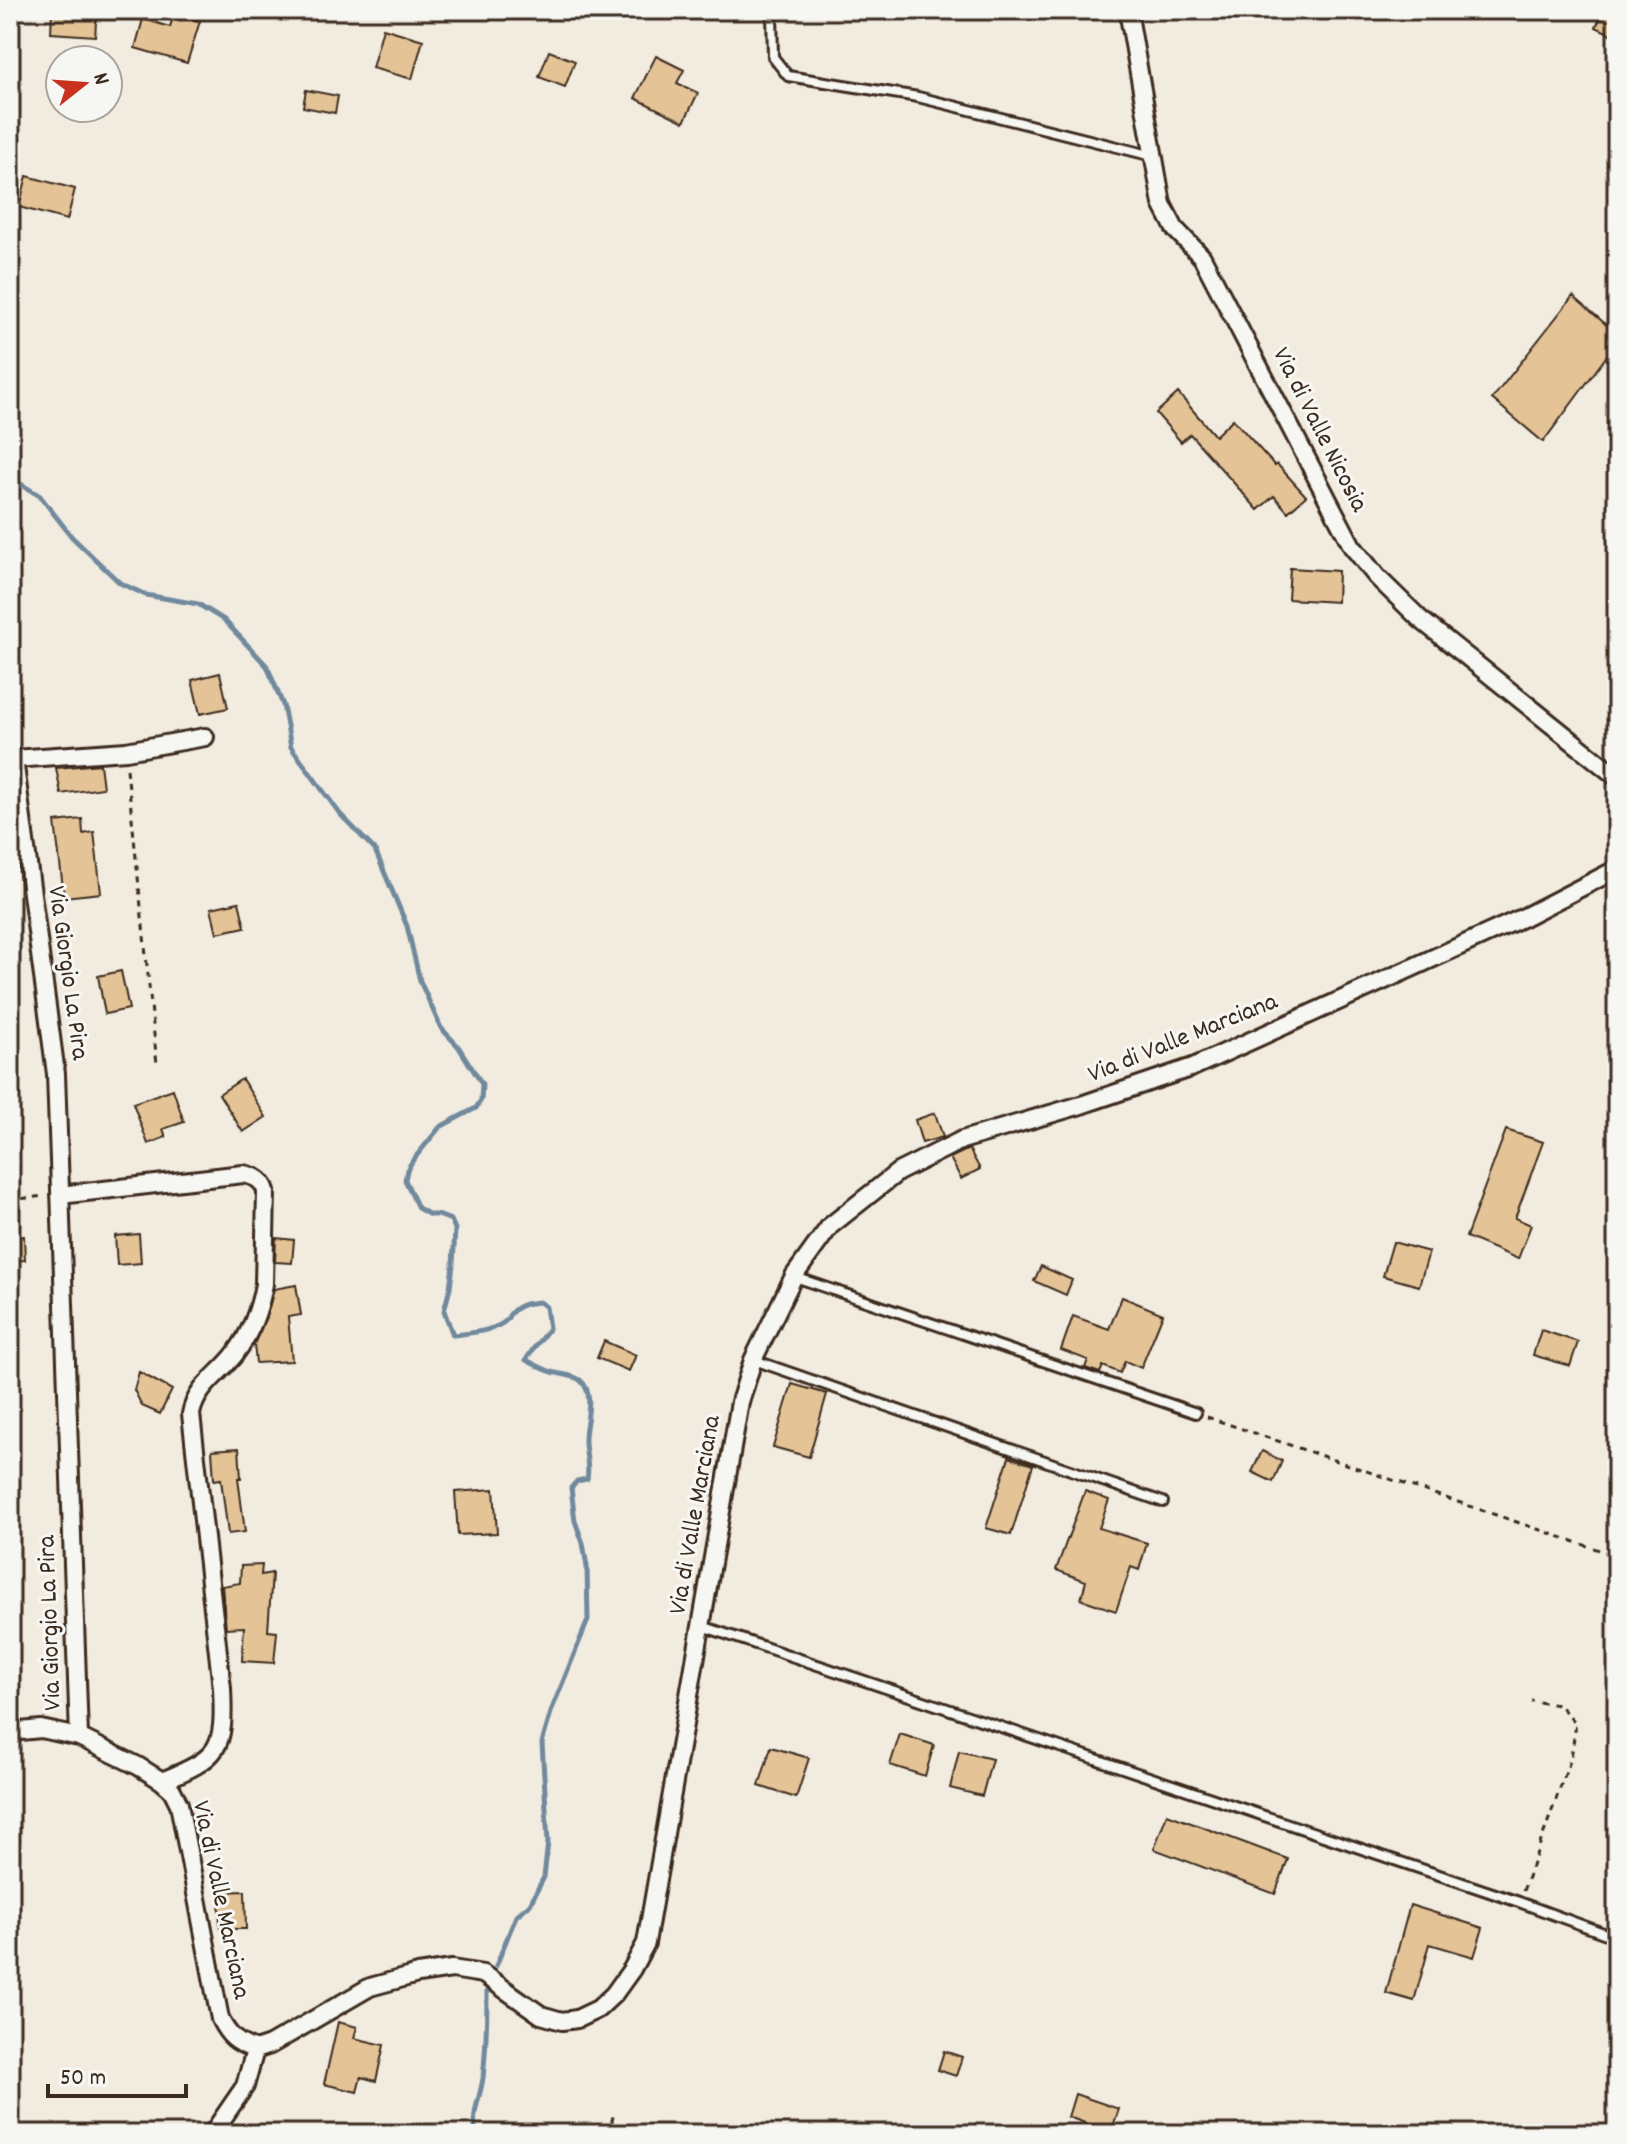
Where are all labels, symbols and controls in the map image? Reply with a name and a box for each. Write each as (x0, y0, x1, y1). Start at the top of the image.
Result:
north arrow (44, 44, 124, 124)
text: N (83, 69, 116, 89)
street label: Via di Valle Nicosia (1262, 341, 1377, 519)
street label: Via Giorgio La Pira (36, 884, 98, 1063)
street label: Via di Valle Marciana (1083, 984, 1284, 1094)
street label: Via di Valle Marciana (660, 1412, 732, 1617)
street label: Via Giorgio La Pira (29, 1534, 73, 1711)
street label: Via di Valle Marciana (181, 1798, 259, 2003)
scale bar (48, 2048, 186, 2098)
text: 50 m (60, 2062, 106, 2096)

